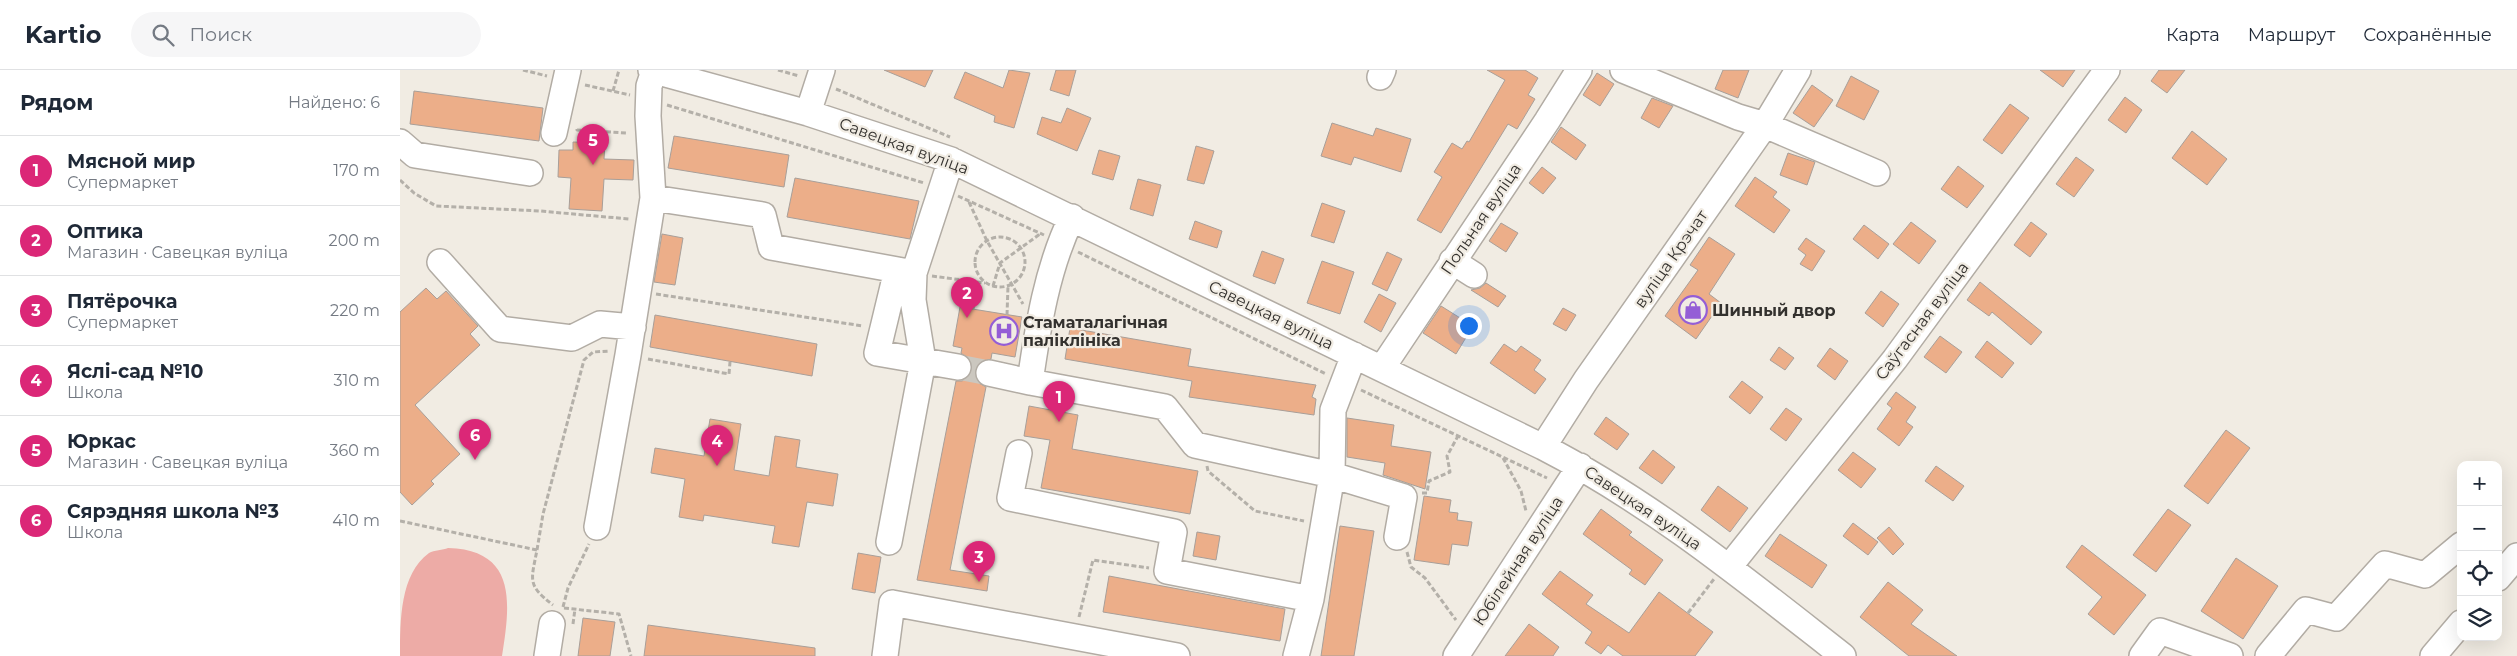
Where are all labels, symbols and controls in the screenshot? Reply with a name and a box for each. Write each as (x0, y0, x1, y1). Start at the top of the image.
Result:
search box (131, 12, 481, 57)
text: Kartio (25, 20, 101, 49)
icon: search (149, 21, 177, 49)
text: Поиск (189, 23, 252, 46)
text: Карта (2166, 24, 2220, 46)
text: Маршрут (2248, 24, 2335, 46)
text: Сохранённые (2363, 24, 2492, 46)
text: Рядом (20, 90, 93, 115)
text: Найдено: 6 (288, 93, 380, 112)
street label: Савецкая вуліца (837, 114, 971, 178)
pin: 5 (577, 124, 609, 165)
text: Мясной мир (67, 150, 195, 173)
street label: Польная вуліца (1437, 160, 1525, 278)
text: 1 (33, 161, 39, 180)
text: 170 m (333, 161, 380, 180)
text: Супермаркет (67, 173, 178, 192)
street label: вуліца Крэчат (1630, 206, 1712, 312)
text: Оптика (67, 220, 143, 243)
text: 2 (31, 231, 41, 250)
text: 200 m (329, 231, 380, 250)
text: Магазин · Савецкая вуліца (67, 243, 288, 262)
street label: Саўгасная вуліца (1872, 258, 1972, 384)
pin: 2 (951, 277, 983, 318)
street label: Савецкая вуліца (1205, 277, 1337, 353)
text: Пятёрочка (67, 290, 177, 313)
shop icon: Шинный двор (1678, 295, 1708, 325)
text: 3 (31, 301, 41, 320)
text: 220 m (330, 301, 380, 320)
place label: Шинный двор (1712, 301, 1836, 320)
text: Супермаркет (67, 313, 178, 332)
place label: Стаматалагічная паліклініка (1023, 313, 1168, 350)
your location (1456, 313, 1482, 339)
hospital icon: Стаматалагічная паліклініка (989, 316, 1019, 346)
text: Яслі-сад №10 (67, 360, 203, 383)
text: 4 (30, 371, 42, 390)
text: 310 m (333, 371, 380, 390)
pin: 1 (1043, 381, 1075, 422)
text: Школа (67, 383, 123, 402)
pin: 6 (459, 419, 491, 460)
pin: 4 (701, 425, 733, 466)
text: Юркас (67, 430, 136, 453)
text: 5 (31, 441, 41, 460)
text: 360 m (329, 441, 380, 460)
text: Магазин · Савецкая вуліца (67, 453, 288, 472)
map controls (2457, 461, 2502, 641)
button: + (2457, 461, 2502, 506)
street label: Савецкая вуліца (1581, 462, 1705, 554)
street label: Юбілейная вуліца (1469, 493, 1567, 629)
text: Сярэдняя школа №3 (67, 500, 279, 523)
button: − (2457, 506, 2502, 551)
text: 6 (31, 511, 41, 530)
text: 410 m (332, 511, 380, 530)
text: Школа (67, 523, 123, 542)
pin: 3 (963, 541, 995, 582)
button: locate (2457, 551, 2502, 596)
button: layers (2457, 596, 2502, 641)

